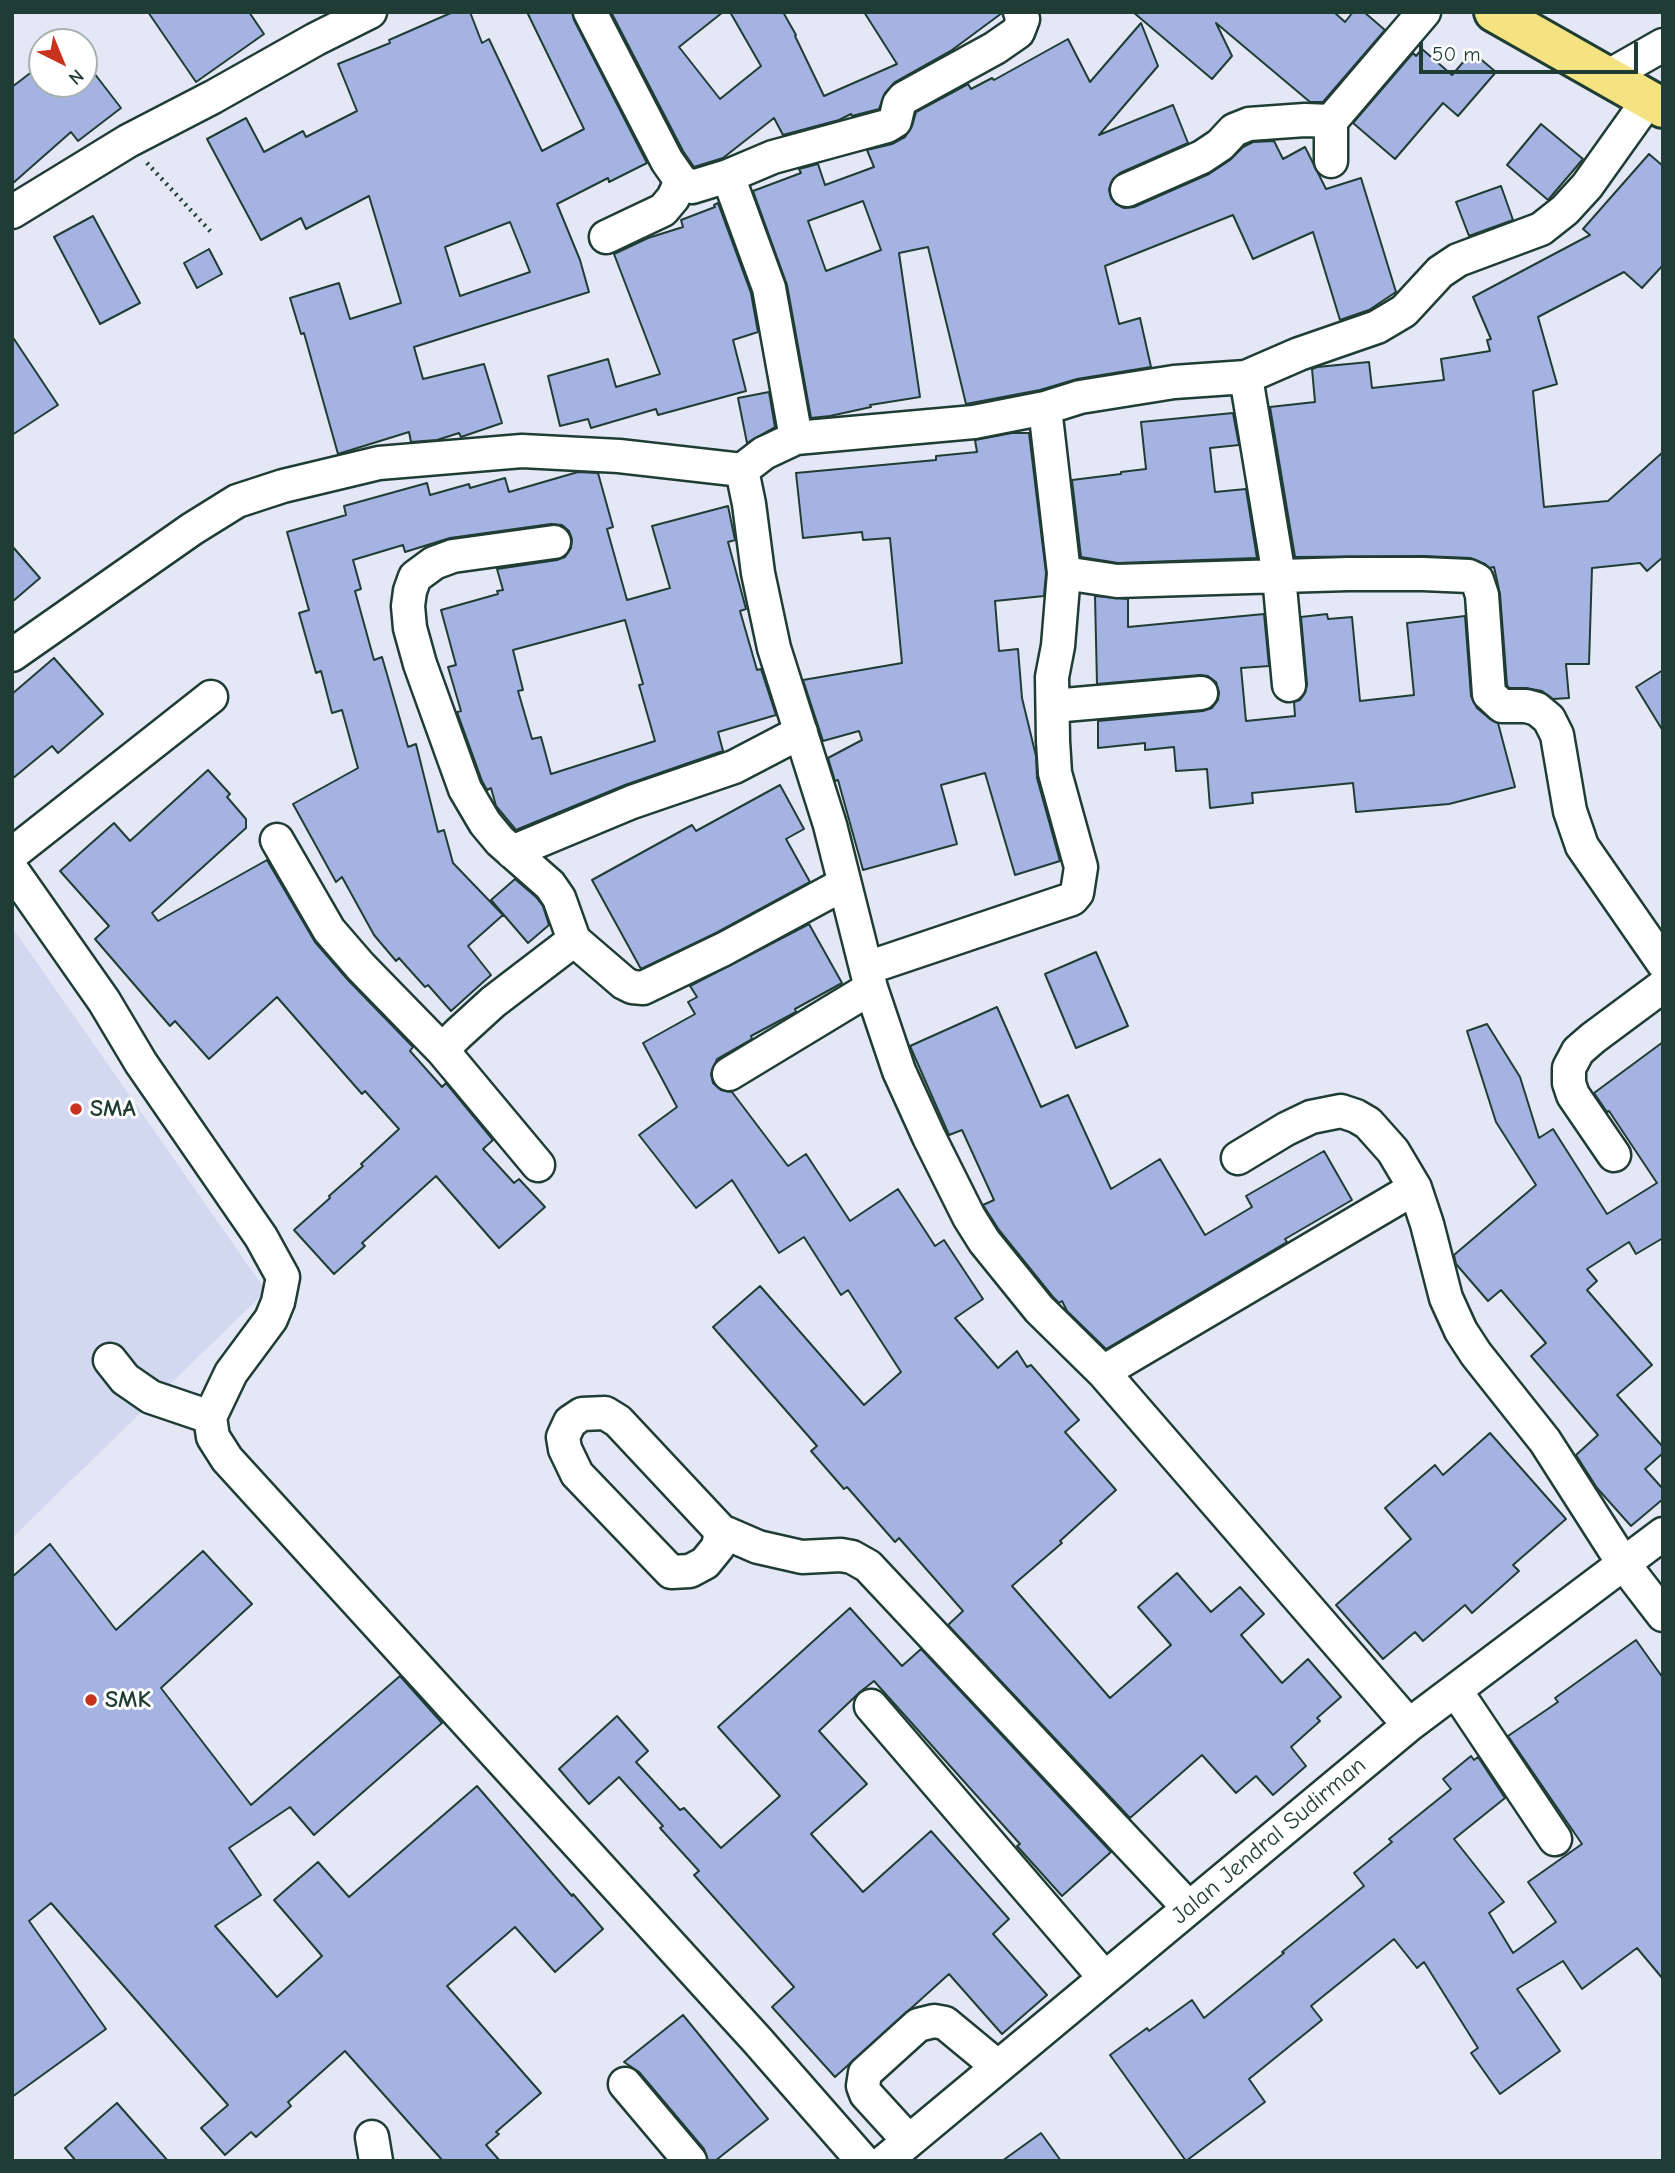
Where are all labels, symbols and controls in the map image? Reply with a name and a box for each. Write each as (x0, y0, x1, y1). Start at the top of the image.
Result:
north arrow (28, 28, 98, 98)
scale bar (1423, 28, 1642, 72)
text: 50 m (1432, 42, 1481, 66)
text: N (64, 65, 88, 89)
place label: SMA (90, 1095, 136, 1123)
marker: SMA (68, 1101, 84, 1117)
place label: SMK (105, 1686, 151, 1714)
marker: SMK (83, 1692, 99, 1708)
street label: Jalan Jendral Sudirman (1166, 1751, 1372, 1931)

